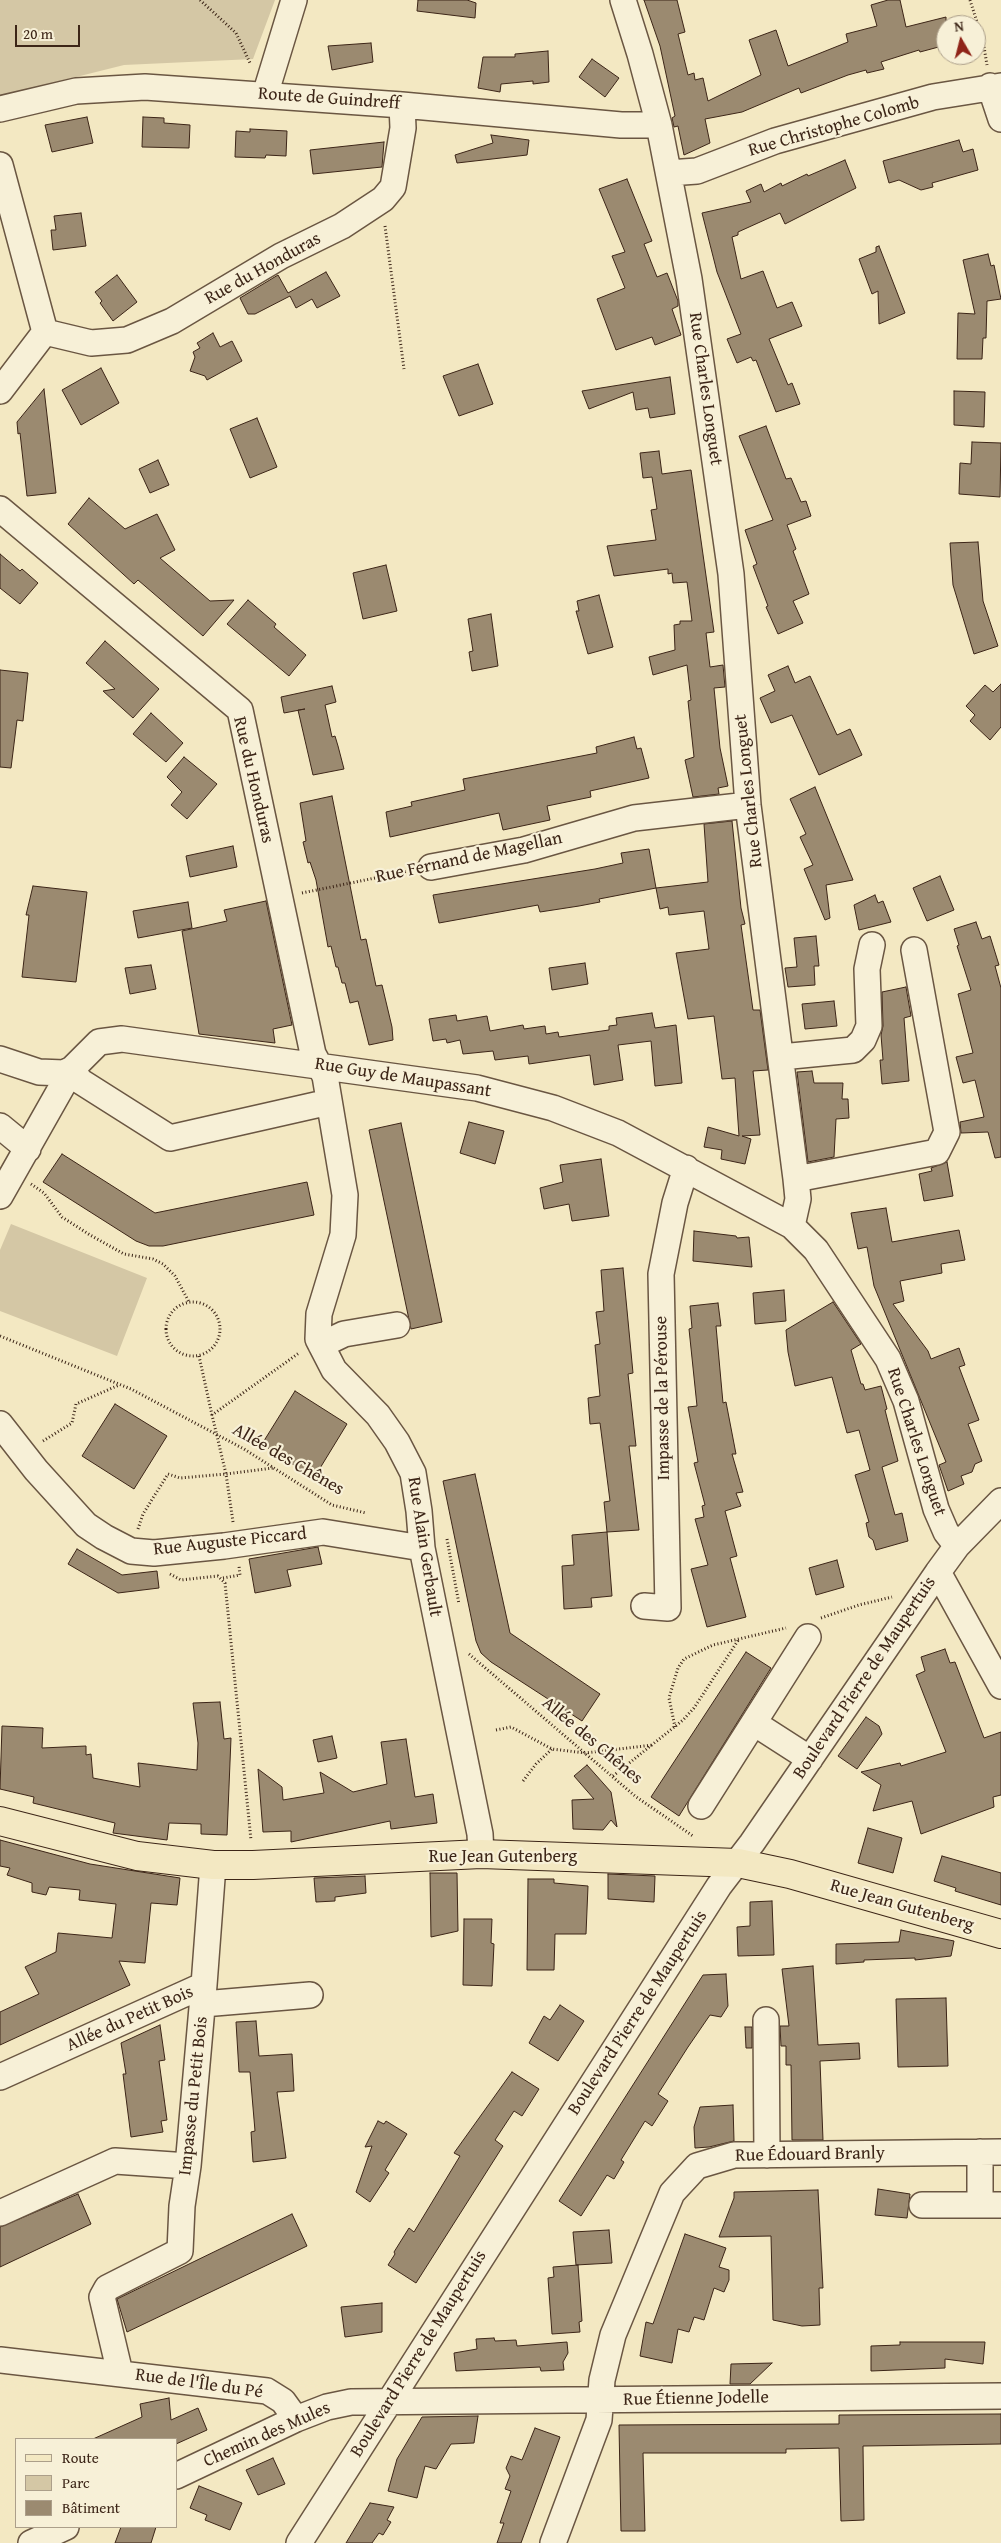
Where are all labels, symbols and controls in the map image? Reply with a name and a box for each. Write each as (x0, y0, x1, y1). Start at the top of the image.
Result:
scale bar (18, 15, 82, 47)
north arrow (936, 15, 986, 65)
text: N (953, 16, 965, 37)
text: 20 m (23, 23, 53, 44)
street label: Route de Guindreff (257, 83, 401, 115)
street label: Rue Christophe Colomb (746, 92, 922, 162)
street label: Rue du Honduras (201, 228, 325, 310)
street label: Rue Charles Longuet (684, 311, 726, 467)
street label: Rue Charles Longuet (730, 713, 768, 869)
street label: Rue du Honduras (228, 715, 278, 845)
street label: Rue Fernand de Magellan (374, 828, 564, 888)
street label: Rue Guy de Maupassant (313, 1053, 493, 1103)
street label: Impasse de la Pérouse (651, 1316, 675, 1480)
street label: Rue Charles Longuet (882, 1365, 950, 1519)
street label: Allée des Chênes (228, 1419, 348, 1501)
street label: Rue Alain Gerbault (402, 1475, 446, 1619)
street label: Rue Auguste Piccard (152, 1523, 308, 1561)
street label: Boulevard Pierre de Maupertuis (789, 1573, 941, 1783)
street label: Allée des Chênes (537, 1693, 647, 1789)
street label: Rue Jean Gutenberg (429, 1846, 577, 1868)
street label: Rue Jean Gutenberg (828, 1875, 976, 1937)
street label: Boulevard Pierre de Maupertuis (564, 1907, 712, 2119)
street label: Allée du Petit Bois (63, 1981, 197, 2057)
street label: Impasse du Petit Bois (175, 2015, 213, 2177)
street label: Rue Édouard Branly (735, 2143, 885, 2167)
street label: Boulevard Pierre de Maupertuis (346, 2247, 492, 2461)
street label: Rue de l'Île du Pé (134, 2364, 264, 2404)
street label: Rue Étienne Jodelle (623, 2387, 769, 2411)
street label: Chemin des Mules (200, 2397, 334, 2473)
legend (15, 2438, 178, 2528)
text: Route (62, 2447, 99, 2468)
text: Parc (62, 2472, 90, 2493)
text: Bâtiment (62, 2497, 120, 2518)

